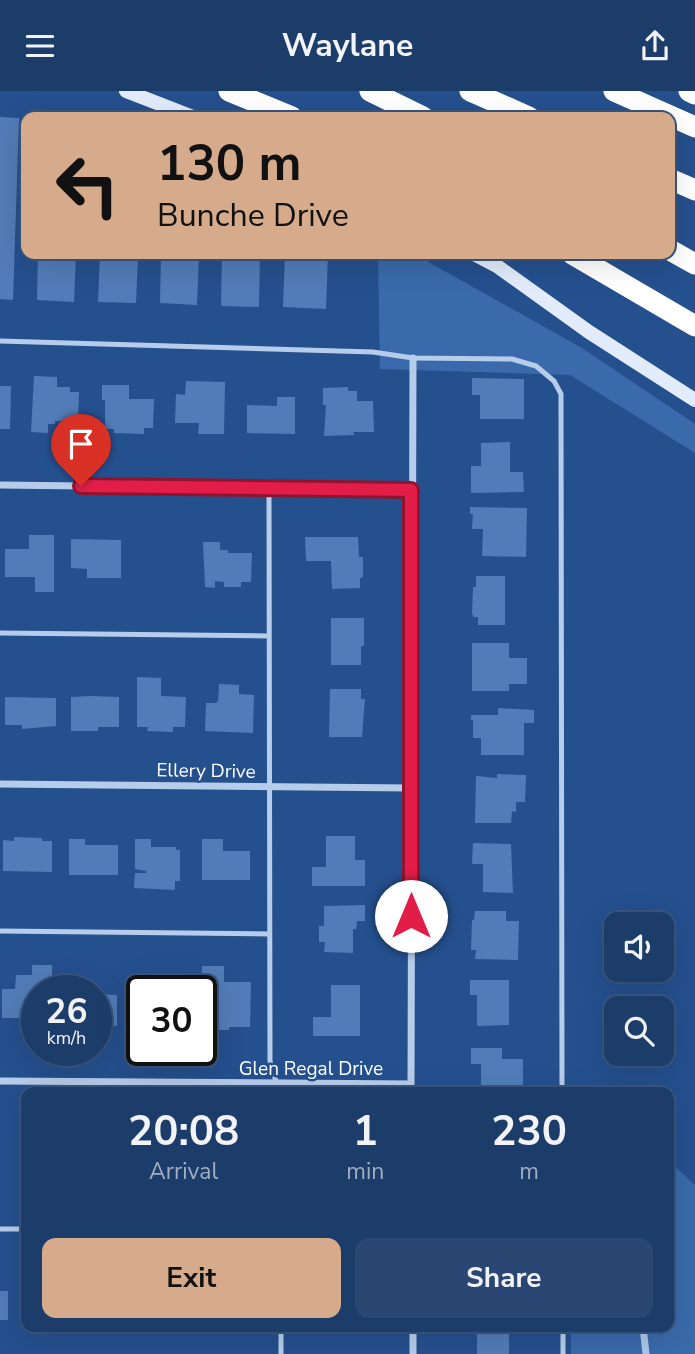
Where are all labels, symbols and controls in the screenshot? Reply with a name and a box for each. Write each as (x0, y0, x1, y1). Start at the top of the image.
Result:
text: Waylane (282, 24, 413, 67)
icon: menu (21, 27, 59, 65)
icon: share (636, 27, 674, 65)
text: 130 m (157, 130, 301, 197)
icon: left (42, 140, 133, 231)
text: Bunche Drive (157, 194, 349, 237)
pin (51, 414, 111, 486)
icon: arrive (62, 425, 100, 463)
street label: Ellery Drive (156, 757, 256, 785)
position arrow (374, 879, 448, 953)
map controls (604, 912, 674, 1066)
button: sound (604, 912, 674, 982)
speed limit sign: 30 (126, 975, 217, 1066)
text: 26 (45, 988, 88, 1035)
button: search (604, 996, 674, 1066)
text: km/h (47, 1026, 86, 1050)
street label: Glen Regal Drive (239, 1056, 383, 1082)
text: 20:08 (128, 1103, 239, 1160)
text: 1 (353, 1103, 378, 1160)
text: 230 (491, 1103, 567, 1160)
text: Arrival (149, 1156, 218, 1187)
text: min (346, 1156, 384, 1187)
text: m (519, 1156, 539, 1187)
button: Exit (42, 1238, 341, 1318)
button: Share (355, 1238, 653, 1318)

